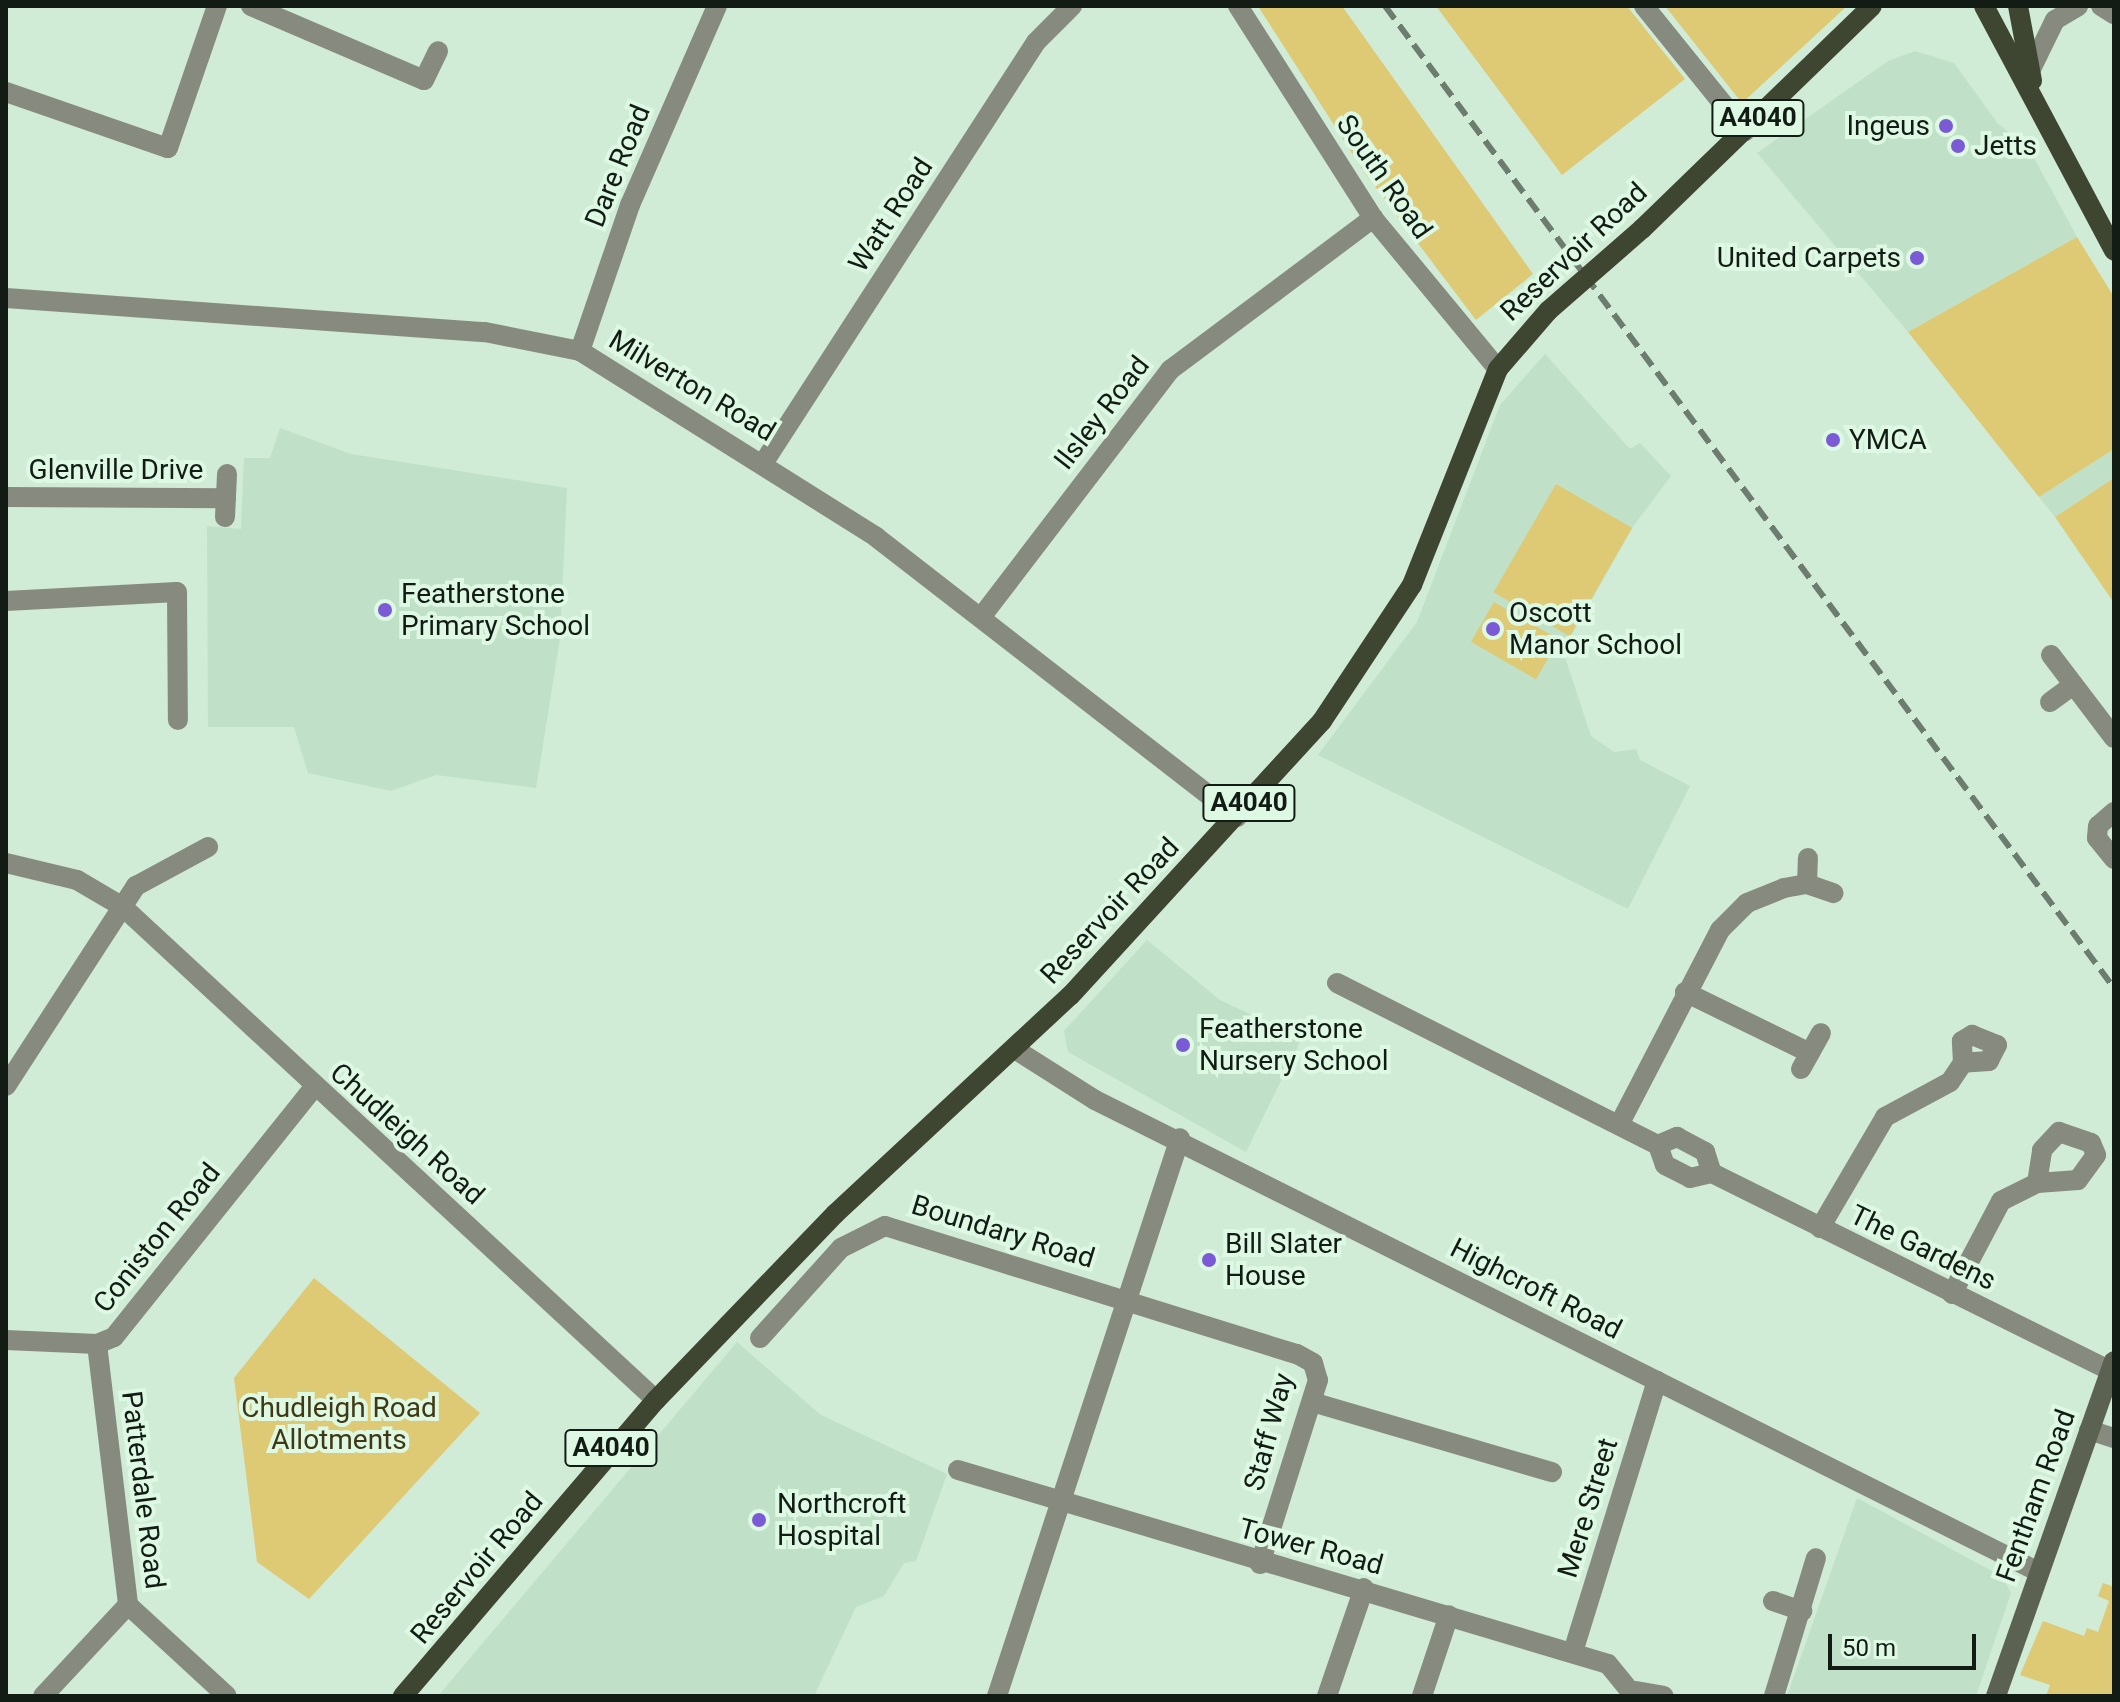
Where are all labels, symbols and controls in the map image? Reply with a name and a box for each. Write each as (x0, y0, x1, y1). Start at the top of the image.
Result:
road number: A4040 (1710, 96, 1806, 140)
street label: Dare Road (578, 100, 658, 232)
street label: South Road (1329, 108, 1439, 246)
place label: Ingeus (1846, 109, 1930, 143)
marker: Ingeus (1937, 117, 1955, 135)
place label: Jetts (1974, 129, 2037, 163)
marker: Jetts (1949, 137, 1967, 155)
street label: Watt Road (842, 152, 940, 278)
street label: Reservoir Road (1494, 176, 1654, 328)
place label: United Carpets (1717, 241, 1901, 275)
marker: United Carpets (1908, 249, 1926, 267)
street label: Milverton Road (603, 323, 781, 449)
street label: Ilsley Road (1047, 350, 1157, 476)
place label: YMCA (1849, 423, 1927, 457)
marker: YMCA (1824, 431, 1842, 449)
street label: Glenville Drive (29, 453, 203, 487)
place label: Featherstone Primary School (401, 577, 590, 643)
place label: Oscott Manor School (1509, 596, 1682, 662)
marker: Featherstone Primary School (376, 601, 394, 619)
marker: Oscott Manor School (1484, 620, 1502, 638)
road number: A4040 (1201, 781, 1297, 825)
street label: Reservoir Road (1034, 831, 1186, 991)
place label: Featherstone Nursery School (1199, 1012, 1389, 1078)
marker: Featherstone Nursery School (1174, 1036, 1192, 1054)
street label: Chudleigh Road (323, 1056, 491, 1212)
street label: Coniston Road (87, 1157, 227, 1319)
street label: Boundary Road (907, 1188, 1099, 1276)
street label: The Gardens (1845, 1198, 2001, 1298)
place label: Bill Slater House (1225, 1227, 1342, 1293)
street label: Highcroft Road (1445, 1231, 1627, 1347)
marker: Bill Slater House (1200, 1251, 1218, 1269)
street label: Staff Way (1237, 1370, 1301, 1494)
street label: Patterdale Road (114, 1389, 172, 1591)
park label: Chudleigh Road Allotments (241, 1391, 437, 1457)
street label: Fentham Road (1989, 1405, 2083, 1587)
road number: A4040 (563, 1426, 659, 1470)
street label: Mere Street (1551, 1434, 1625, 1582)
street label: Reservoir Road (404, 1485, 550, 1651)
place label: Northcroft Hospital (777, 1487, 906, 1553)
marker: Northcroft Hospital (748, 1509, 770, 1531)
street label: Tower Road (1235, 1512, 1387, 1582)
scale bar (1832, 1618, 1980, 1668)
text: 50 m (1842, 1634, 1896, 1662)

